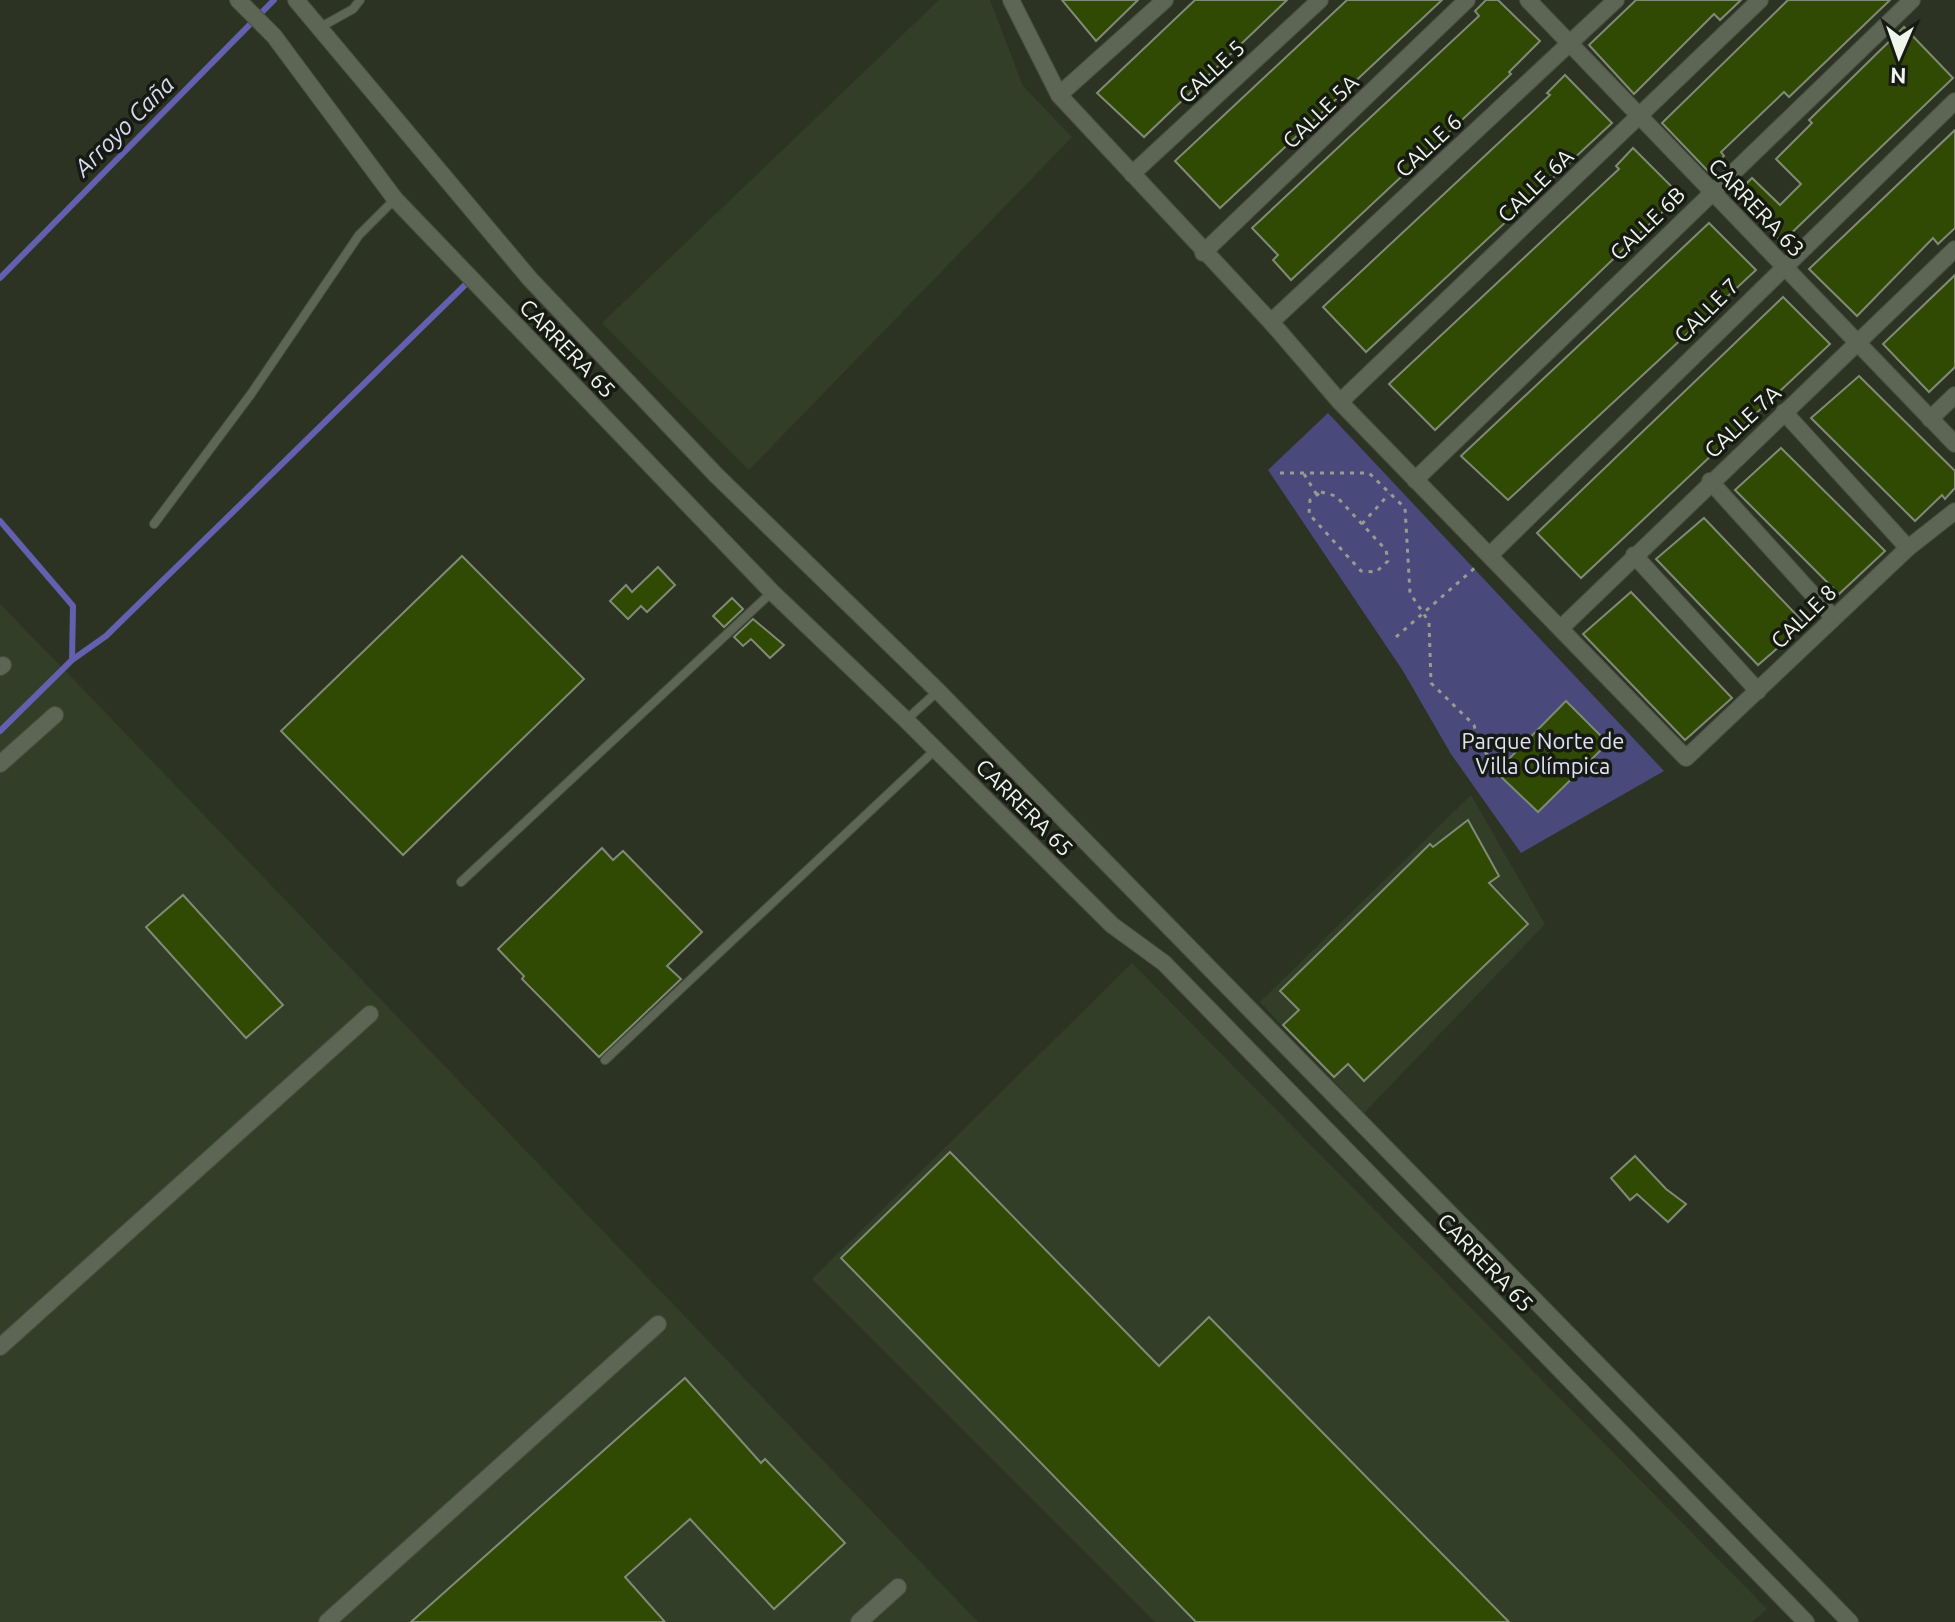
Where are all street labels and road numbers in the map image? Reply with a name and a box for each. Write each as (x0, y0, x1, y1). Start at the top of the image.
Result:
street label: CALLE 5 (1173, 34, 1249, 108)
street label: CALLE 5A (1277, 69, 1363, 153)
street label: CALLE 6 (1390, 108, 1466, 182)
street label: CALLE 6A (1492, 143, 1578, 227)
street label: CARRERA 63 (1704, 153, 1810, 261)
street label: CALLE 6B (1604, 181, 1690, 265)
street label: CALLE 7 (1669, 273, 1743, 347)
street label: CARRERA 65 (515, 294, 621, 402)
street label: CALLE 7A (1699, 379, 1786, 462)
street label: CALLE 8 (1765, 579, 1841, 653)
street label: CARRERA 65 (971, 753, 1079, 861)
street label: CARRERA 65 (1433, 1208, 1539, 1316)

